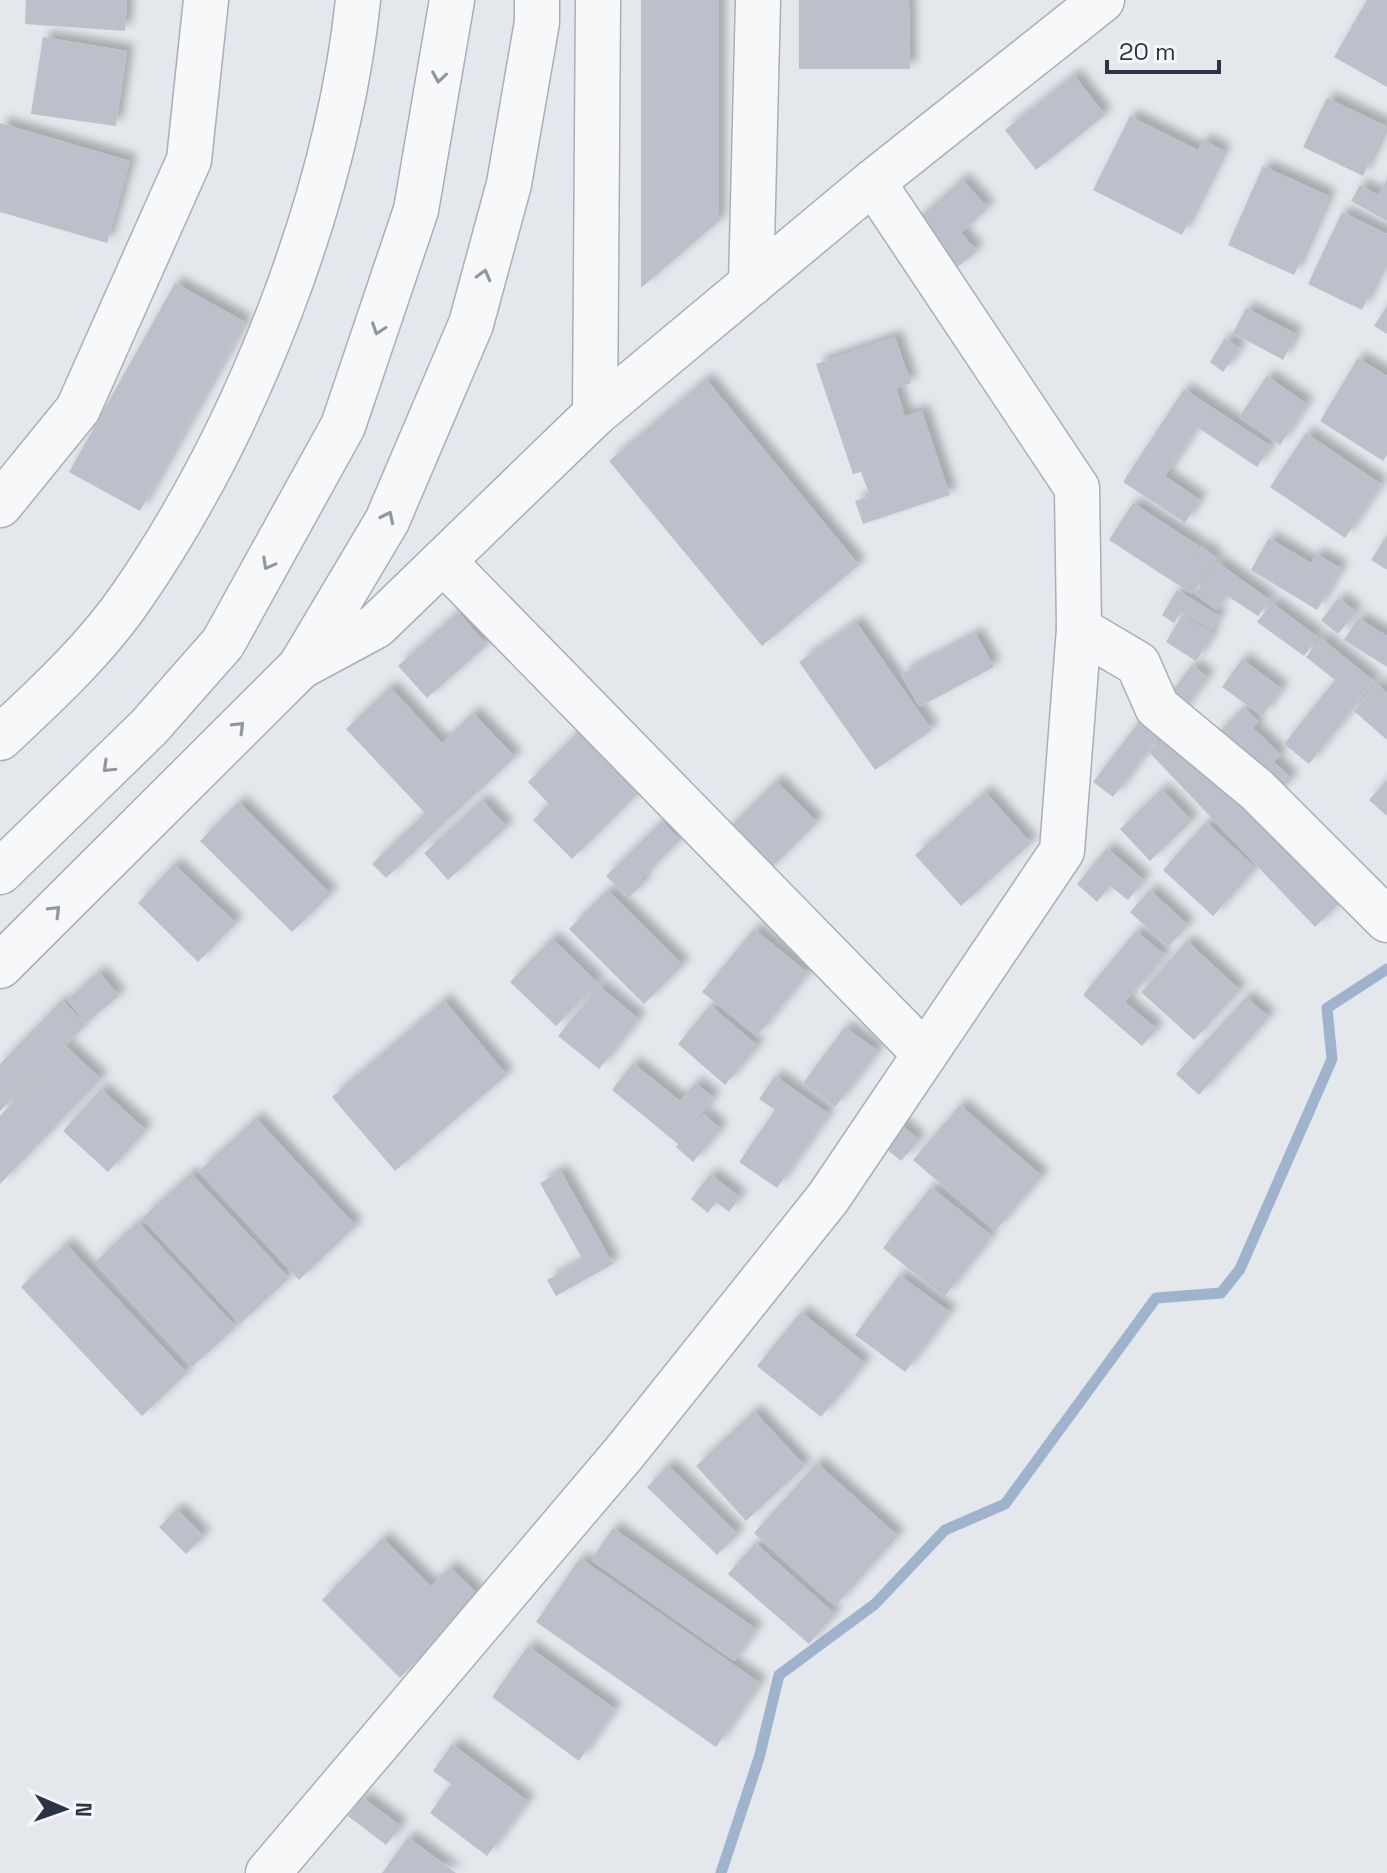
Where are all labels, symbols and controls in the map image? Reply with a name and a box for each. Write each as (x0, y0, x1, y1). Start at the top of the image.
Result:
scale bar (1107, 24, 1219, 74)
text: 20 m (1119, 36, 1176, 67)
one-way arrow (432, 70, 449, 84)
one-way arrow (475, 269, 492, 283)
one-way arrow (371, 321, 387, 335)
one-way arrow (378, 510, 394, 525)
one-way arrow (262, 555, 277, 570)
one-way arrow (230, 722, 244, 736)
one-way arrow (103, 758, 117, 772)
one-way arrow (46, 906, 60, 920)
north arrow (24, 1769, 104, 1849)
text: N (70, 1802, 98, 1818)

